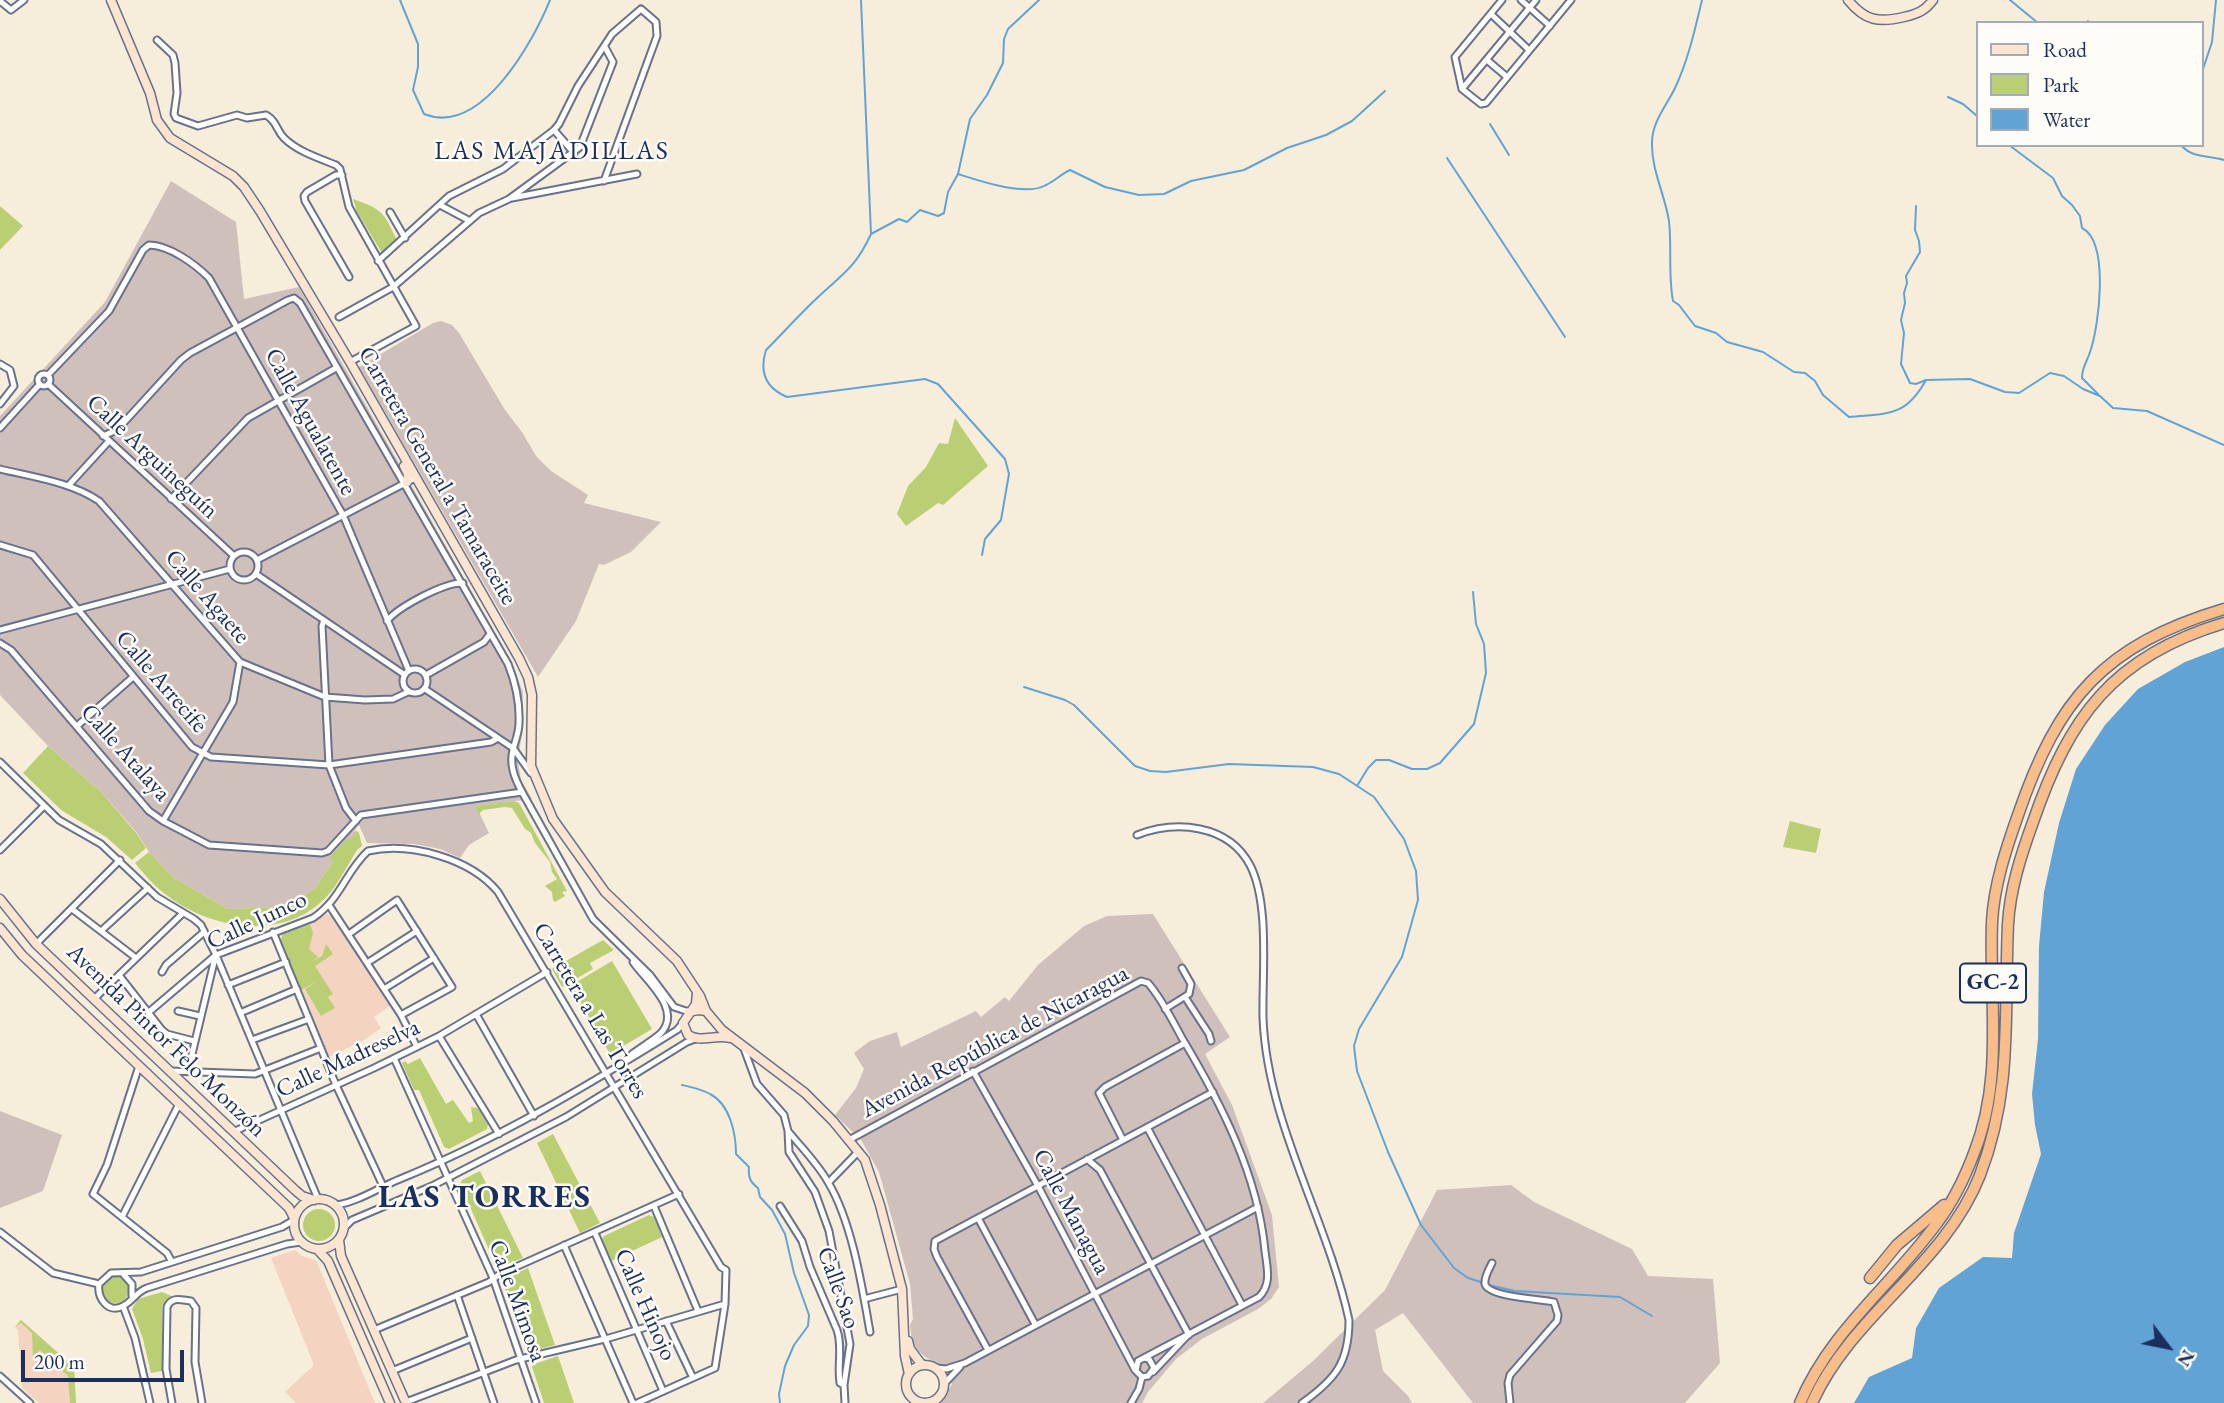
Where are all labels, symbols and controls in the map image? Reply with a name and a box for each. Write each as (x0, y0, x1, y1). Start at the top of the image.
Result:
legend (1976, 21, 2203, 147)
text: Road (2043, 36, 2087, 63)
text: Park (2043, 71, 2079, 98)
text: Water (2043, 106, 2090, 133)
district label: LAS MAJADILLAS (436, 136, 668, 168)
street label: Carretera General a Tamaraceite (351, 342, 523, 610)
street label: Calle Agualatente (258, 344, 362, 500)
street label: Calle Arguineguín (80, 389, 224, 525)
street label: Calle Agaete (158, 544, 256, 650)
street label: Calle Arrecife (109, 625, 213, 739)
street label: Calle Atalaya (74, 698, 176, 808)
street label: Calle Junco (202, 885, 312, 957)
street label: Carretera a Las Torres (526, 918, 654, 1104)
street label: Avenida Pintor Felo Monzón (60, 938, 272, 1144)
street label: Avenida República de Nicaragua (856, 959, 1134, 1125)
road number: GC-2 (1960, 964, 2026, 1002)
street label: Calle Madreselva (272, 1013, 424, 1105)
street label: Calle Managua (1026, 1144, 1116, 1280)
district label: LAS TORRES (379, 1179, 591, 1217)
street label: Calle Mimosa (482, 1236, 552, 1366)
street label: Calle Sao (810, 1243, 866, 1333)
street label: Calle Hinojo (608, 1245, 682, 1365)
north arrow (2133, 1312, 2203, 1382)
scale bar (24, 1336, 187, 1380)
text: N (2172, 1345, 2201, 1372)
text: 200 m (34, 1348, 85, 1375)

